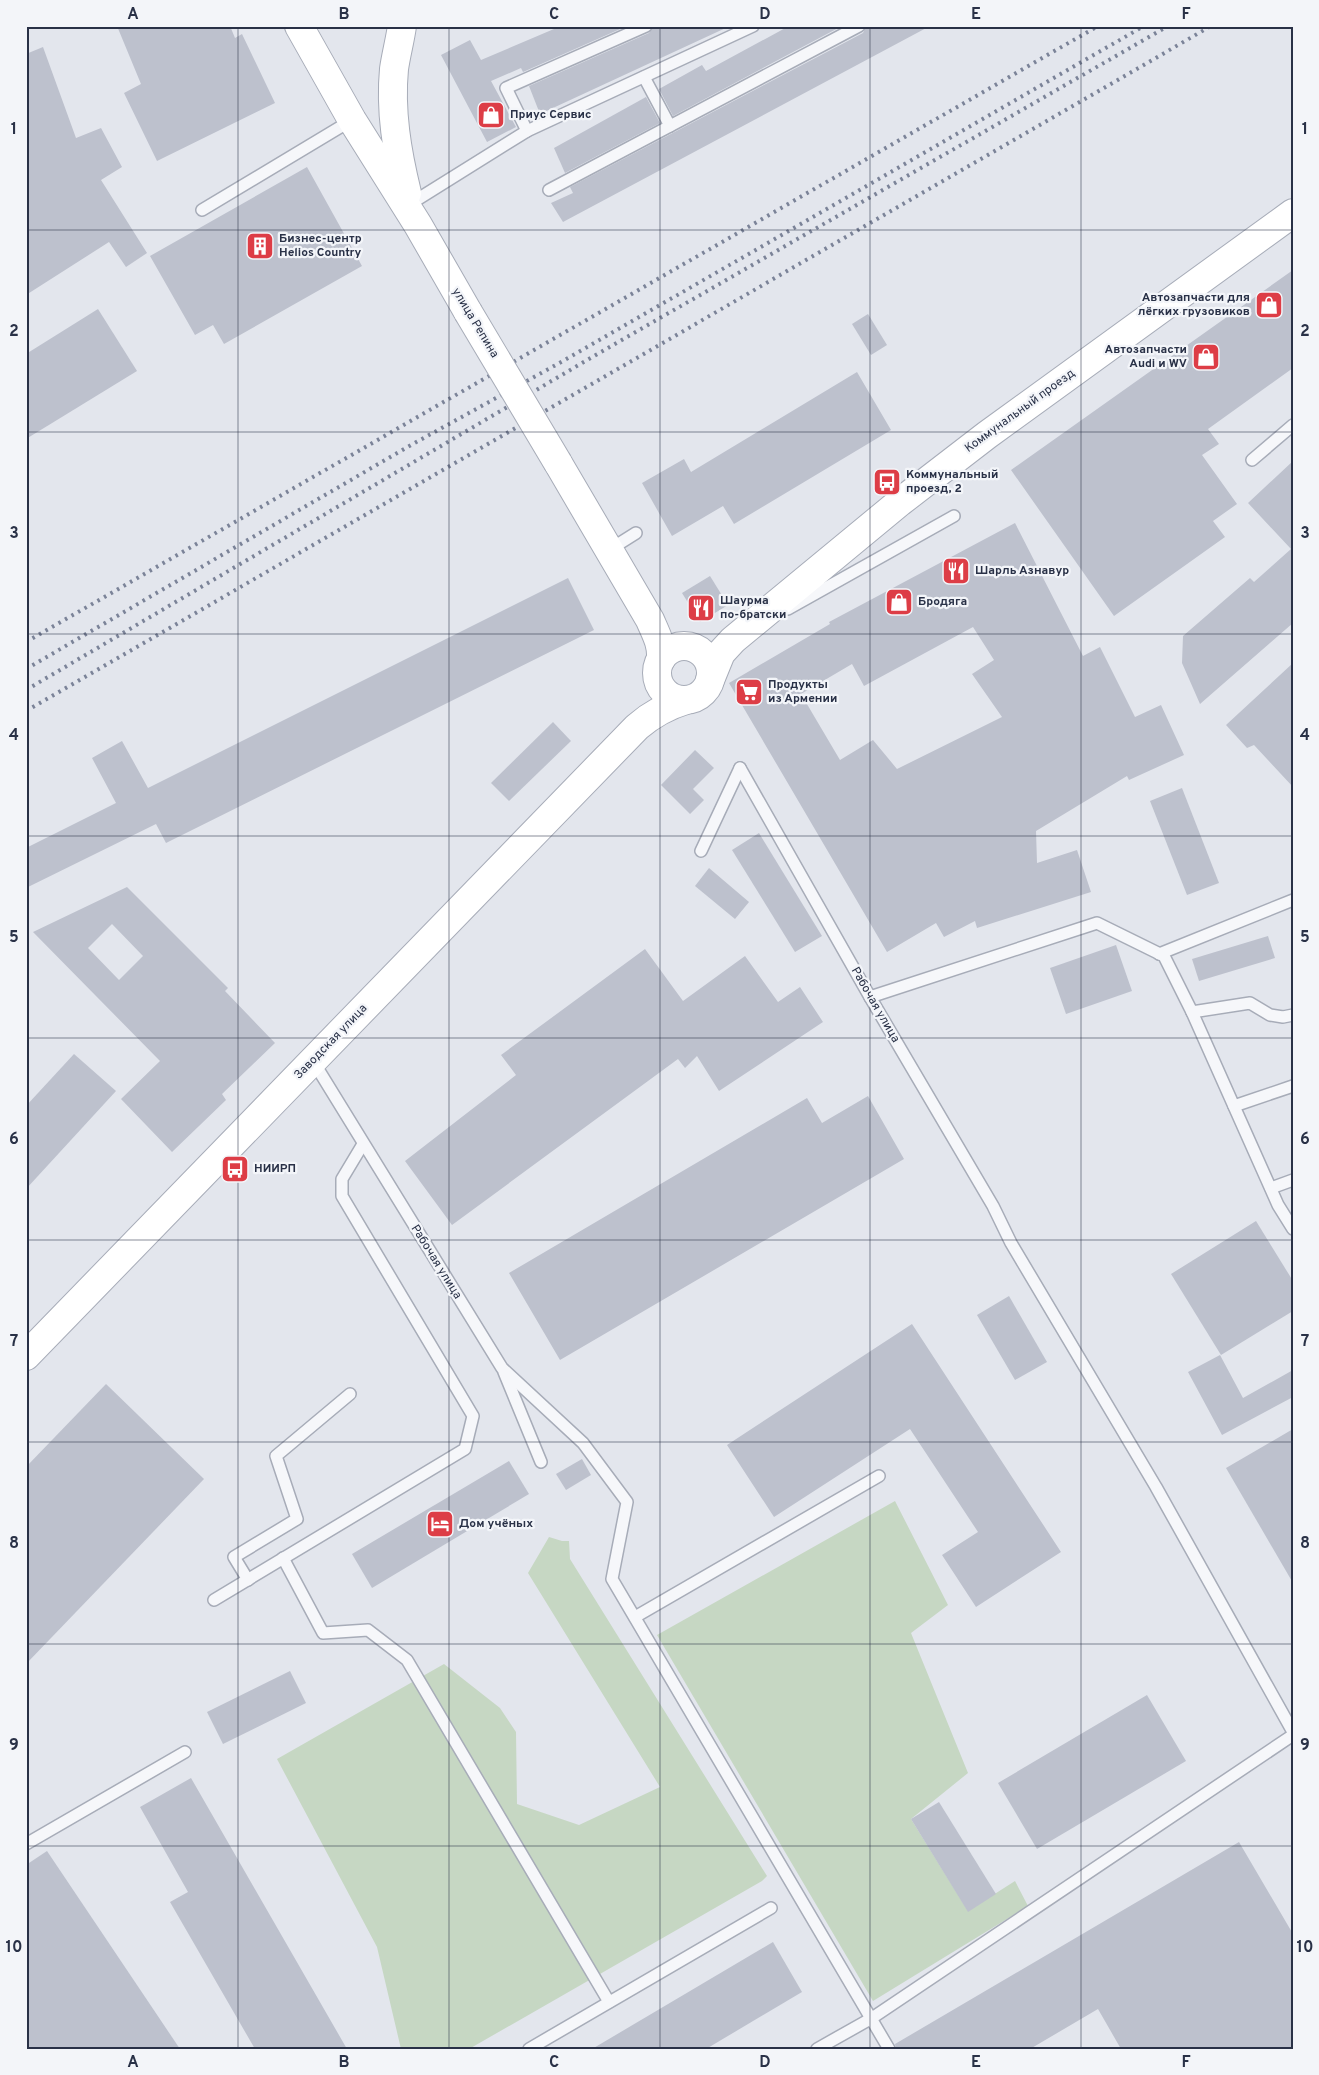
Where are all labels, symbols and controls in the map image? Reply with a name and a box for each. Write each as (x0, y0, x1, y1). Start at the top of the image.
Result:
text: A (127, 5, 139, 25)
text: B (338, 5, 350, 25)
text: C (549, 5, 559, 25)
text: D (759, 5, 771, 25)
text: E (971, 5, 981, 25)
text: F (1181, 5, 1191, 25)
shop icon: Приус Сервис (476, 100, 506, 130)
place label: Приус Сервис (510, 107, 591, 123)
text: 1 (11, 120, 17, 140)
text: 1 (1302, 120, 1308, 140)
building icon: Бизнес-центр Helios Country (245, 231, 275, 261)
place label: Бизнес-центр Helios Country (279, 231, 362, 261)
street label: улица Репина (448, 285, 502, 361)
place label: Автозапчасти для лёгких грузовиков (1138, 290, 1250, 320)
shop icon: Автозапчасти для лёгких грузовиков (1254, 290, 1284, 320)
text: 2 (9, 322, 19, 342)
text: 2 (1300, 322, 1310, 342)
place label: Автозапчасти Audi и WV (1105, 342, 1187, 372)
shop icon: Автозапчасти Audi и WV (1191, 342, 1221, 372)
street label: Коммунальный проезд (962, 366, 1078, 456)
bus stop icon: Коммунальный проезд, 2 (872, 467, 902, 497)
place label: Коммунальный проезд, 2 (906, 467, 999, 497)
text: 3 (9, 524, 19, 544)
text: 3 (1300, 524, 1310, 544)
restaurant icon: Шарль Азнавур (941, 556, 971, 586)
place label: Шарль Азнавур (975, 563, 1069, 579)
shop icon: Бродяга (884, 587, 914, 617)
restaurant icon: Шаурма по-братски (686, 593, 716, 623)
place label: Шаурма по-братски (720, 593, 787, 623)
place label: Бродяга (918, 594, 967, 610)
supermarket icon: Продукты из Армении (734, 677, 764, 707)
place label: Продукты из Армении (768, 677, 837, 707)
text: 4 (9, 726, 19, 746)
text: 4 (1300, 726, 1310, 746)
text: 5 (9, 928, 19, 948)
text: 5 (1300, 928, 1310, 948)
street label: Рабочая улица (847, 964, 903, 1046)
street label: Заводская улица (291, 1001, 371, 1083)
text: 6 (9, 1130, 19, 1150)
text: 6 (1300, 1130, 1310, 1150)
bus stop icon: НИИРП (220, 1154, 250, 1184)
place label: НИИРП (254, 1161, 296, 1177)
street label: Рабочая улица (407, 1222, 465, 1302)
text: 7 (10, 1332, 18, 1352)
text: 7 (1301, 1332, 1309, 1352)
hotel icon: Дом учёных (425, 1509, 455, 1539)
place label: Дом учёных (459, 1516, 533, 1532)
text: 8 (9, 1534, 19, 1554)
text: 8 (1300, 1534, 1310, 1554)
text: 9 (9, 1736, 19, 1756)
text: 9 (1300, 1736, 1310, 1756)
text: 10 (6, 1938, 22, 1958)
text: 10 (1297, 1938, 1313, 1958)
text: A (127, 2053, 139, 2073)
text: B (338, 2053, 350, 2073)
text: C (549, 2053, 559, 2073)
text: D (759, 2053, 771, 2073)
text: E (971, 2053, 981, 2073)
text: F (1181, 2053, 1191, 2073)

